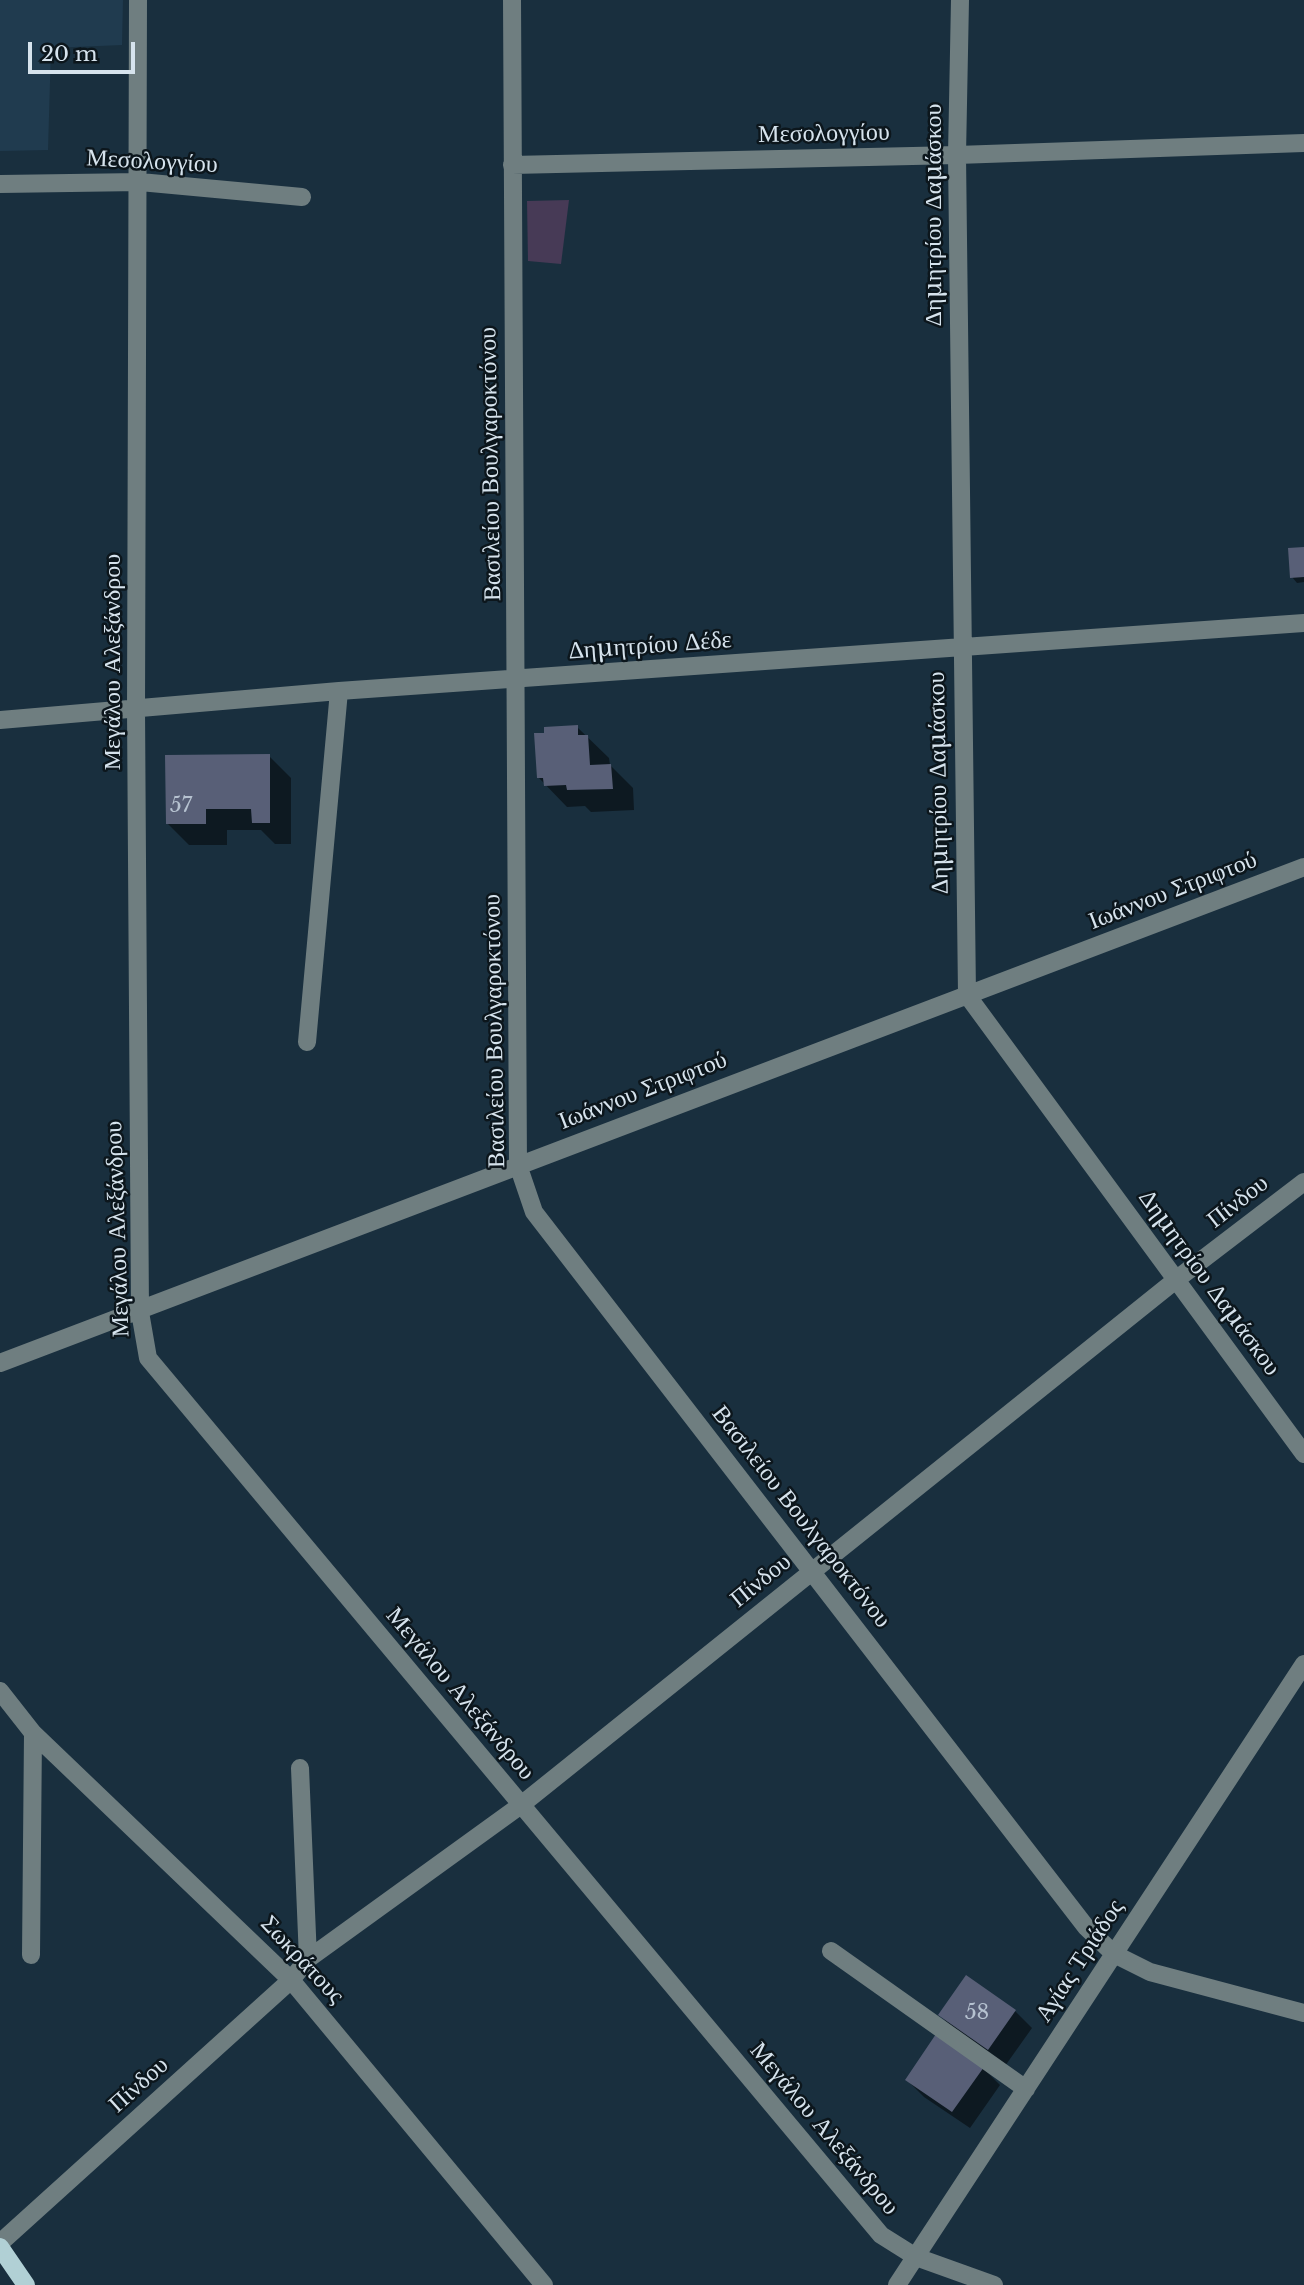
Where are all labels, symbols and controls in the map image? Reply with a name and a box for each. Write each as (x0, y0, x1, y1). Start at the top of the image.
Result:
scale bar (32, 28, 138, 72)
text: 20 m (41, 41, 98, 67)
street label: Δημητρίου Δαμάσκου (920, 104, 948, 326)
street label: Μεσολογγίου (758, 118, 890, 150)
street label: Μεσολογγίου (86, 144, 218, 180)
street label: Βασιλείου Βουλγαροκτόνου (474, 327, 508, 601)
street label: Μεγάλου Αλεξάνδρου (99, 554, 127, 770)
street label: Δημητρίου Δέδε (567, 626, 733, 666)
street label: Δημητρίου Δαμάσκου (923, 671, 955, 895)
house number: 57 (170, 793, 192, 819)
street label: Ιωάννου Στριφτού (1085, 846, 1261, 936)
street label: Βασιλείου Βουλγαροκτόνου (478, 894, 512, 1168)
street label: Ιωάννου Στριφτού (555, 1046, 731, 1136)
street label: Μεγάλου Αλεξάνδρου (100, 1120, 136, 1338)
street label: Πίνδου (1202, 1169, 1274, 1235)
street label: Δημητρίου Δαμάσκου (1132, 1184, 1286, 1382)
street label: Βασιλείου Βουλγαροκτόνου (705, 1400, 897, 1634)
street label: Πίνδου (725, 1548, 797, 1614)
street label: Μεγάλου Αλεξάνδρου (379, 1602, 541, 1786)
street label: Αγίας Τριάδος (1030, 1894, 1130, 2028)
street label: Σωκράτους (254, 1910, 350, 2010)
house number: 58 (965, 2000, 989, 2026)
street label: Μεγάλου Αλεξάνδρου (743, 2037, 905, 2221)
street label: Πίνδου (103, 2051, 175, 2119)

